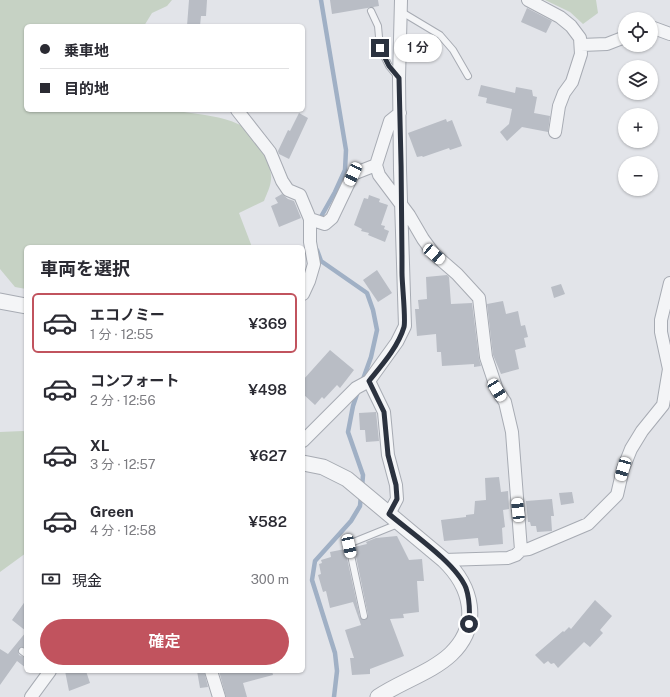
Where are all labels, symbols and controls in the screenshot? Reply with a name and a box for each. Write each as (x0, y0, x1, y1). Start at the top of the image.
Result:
map controls (618, 12, 658, 196)
button: locate (618, 12, 658, 52)
callout: 1 分 (394, 34, 442, 62)
route end (371, 39, 389, 57)
text: 1 分 (407, 40, 429, 55)
text: 乗車地 (64, 42, 109, 59)
button: layers (618, 60, 658, 100)
text: 目的地 (64, 80, 109, 97)
button: + (618, 108, 658, 148)
button: − (618, 156, 658, 196)
car (342, 161, 364, 187)
car (421, 242, 447, 266)
text: 車両を選択 (40, 258, 130, 279)
icon: car (42, 305, 78, 341)
text: エコノミー (90, 306, 165, 323)
text: ¥369 (249, 315, 287, 332)
text: 1 分 · 12:55 (90, 327, 153, 342)
icon: car (42, 371, 78, 407)
text: コンフォート (90, 372, 180, 389)
car (486, 377, 508, 403)
text: ¥498 (248, 381, 287, 398)
text: 2 分 · 12:56 (90, 393, 156, 408)
icon: car (42, 437, 78, 473)
text: XL (90, 437, 109, 454)
text: ¥627 (249, 447, 287, 464)
car (614, 456, 632, 482)
text: 3 分 · 12:57 (90, 457, 156, 472)
car (511, 497, 525, 523)
icon: car (42, 503, 78, 539)
text: Green (90, 503, 134, 520)
text: ¥582 (248, 513, 287, 530)
text: 4 分 · 12:58 (90, 523, 156, 538)
car (341, 533, 357, 559)
icon: cash (40, 568, 62, 590)
text: 現金 (72, 572, 102, 589)
text: 300 m (251, 572, 289, 587)
route start (460, 615, 478, 633)
button: 確定 (40, 619, 289, 665)

